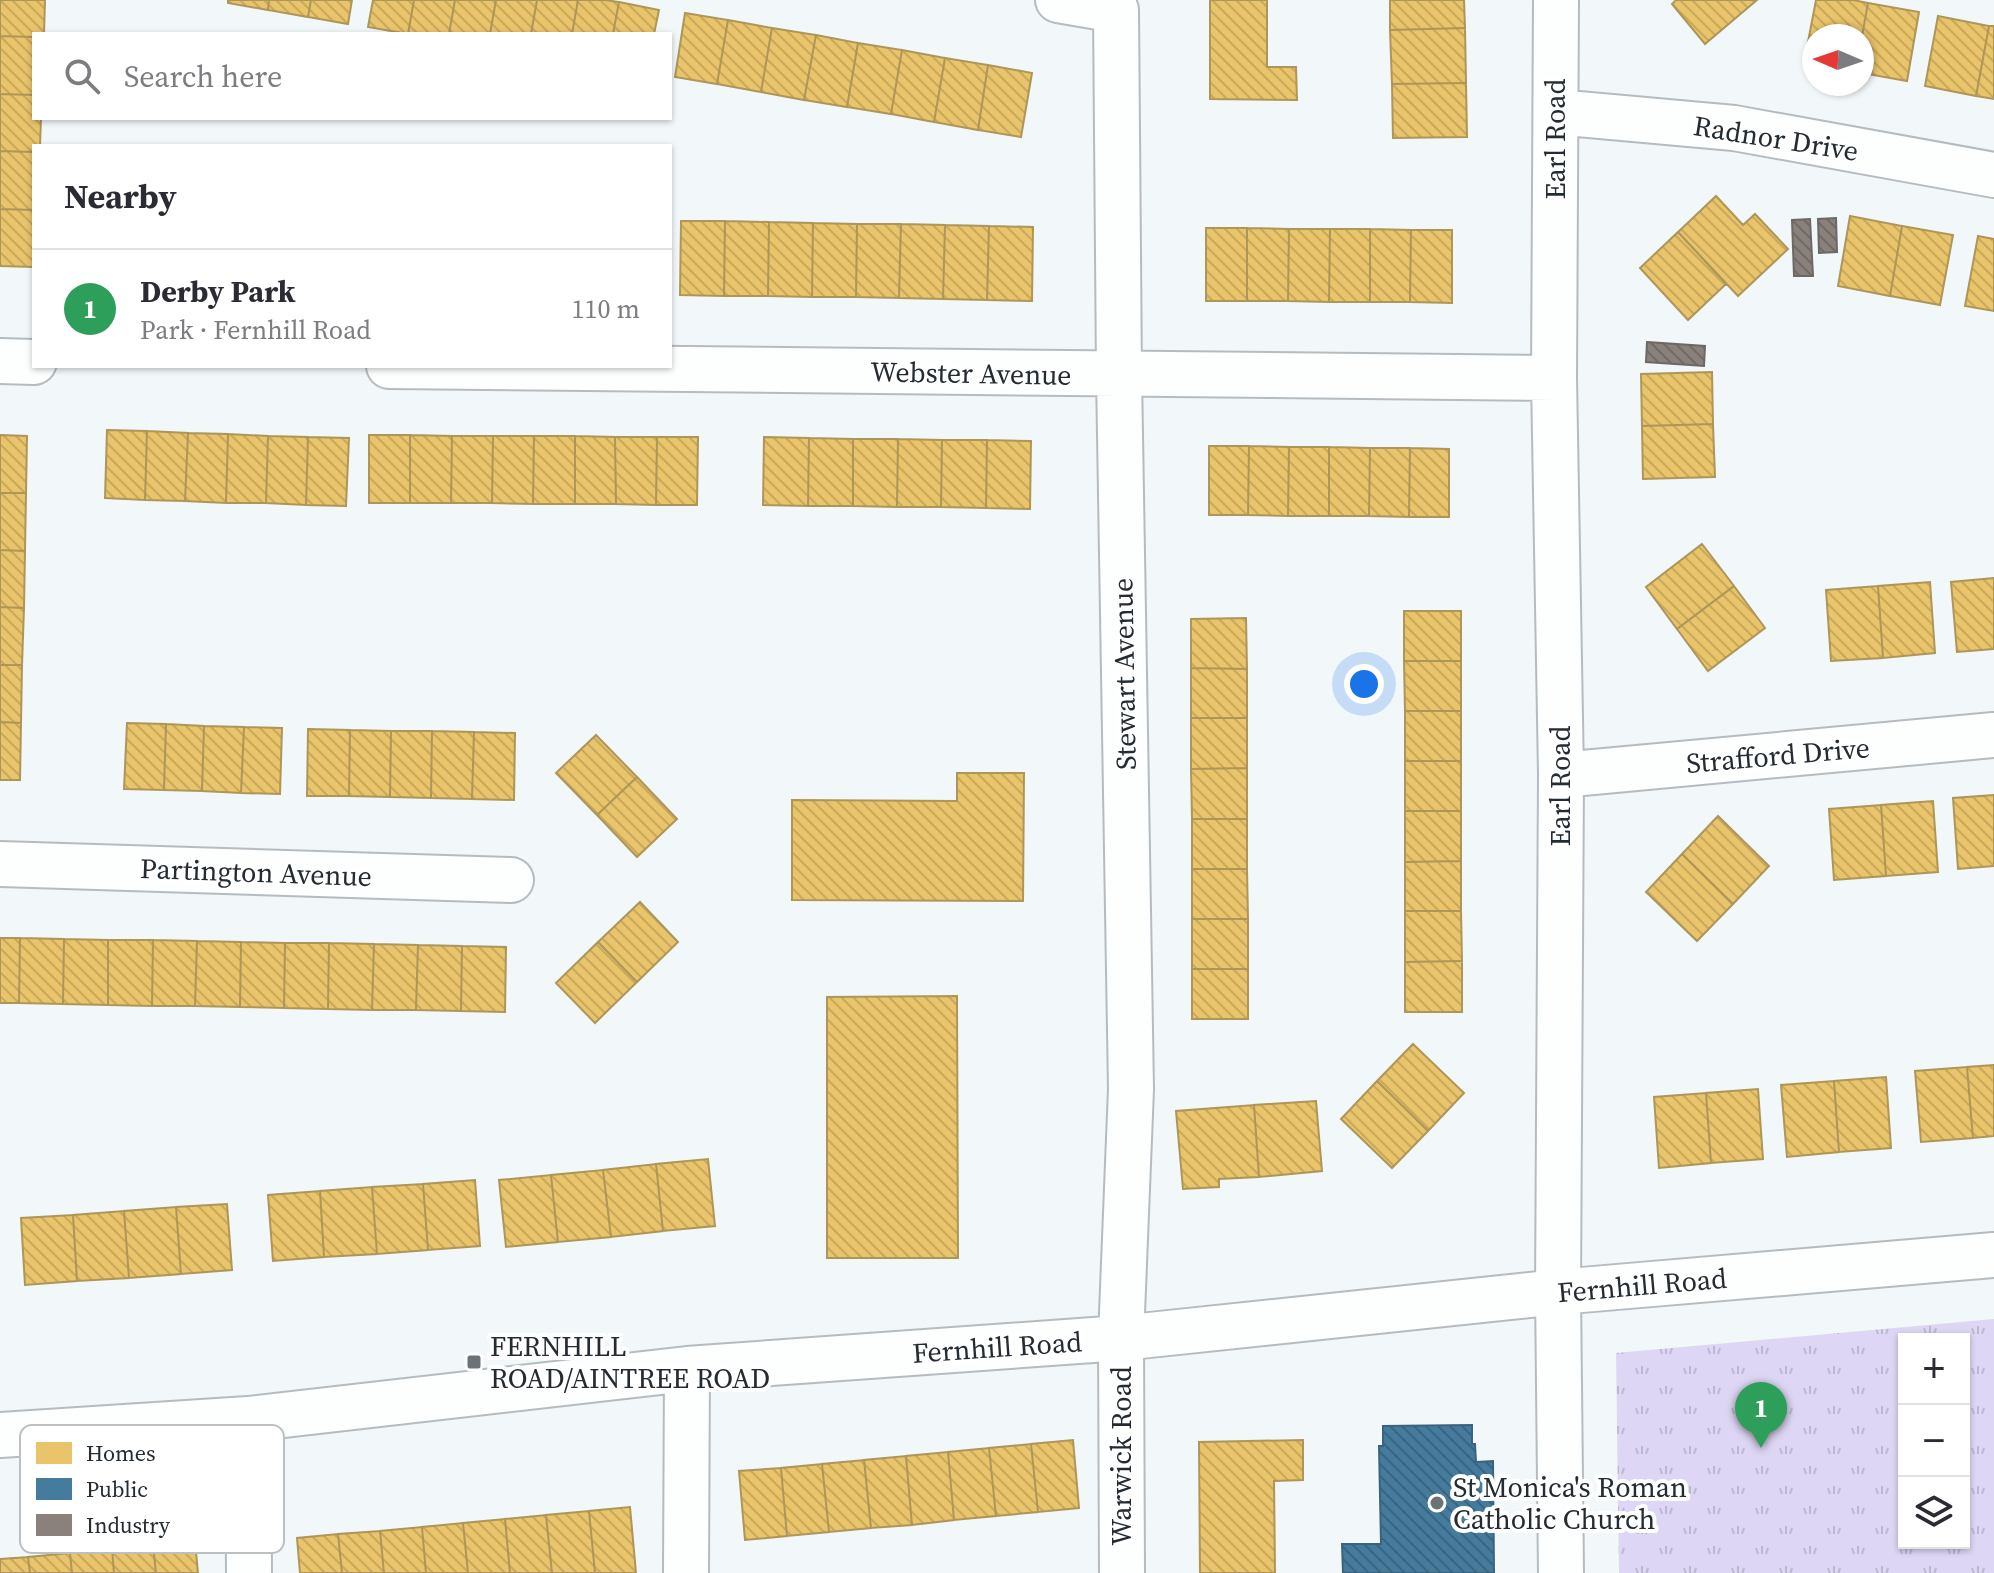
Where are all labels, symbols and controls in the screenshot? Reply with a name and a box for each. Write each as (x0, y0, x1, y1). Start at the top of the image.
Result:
north arrow (1802, 24, 1874, 96)
search box (32, 32, 672, 120)
icon: search (60, 54, 104, 98)
text: Search here (124, 56, 282, 97)
street label: Earl Road (1536, 78, 1574, 199)
street label: Radnor Drive (1691, 106, 1861, 170)
text: Nearby (64, 173, 177, 219)
text: Derby Park (140, 271, 295, 312)
text: 1 (83, 291, 97, 327)
text: 110 m (572, 291, 640, 327)
text: Park · Fernhill Road (140, 312, 371, 348)
street label: Webster Avenue (870, 352, 1072, 394)
street label: Stewart Avenue (1103, 578, 1145, 770)
your location (1344, 664, 1384, 704)
street label: Earl Road (1541, 725, 1579, 846)
street label: Strafford Drive (1685, 728, 1871, 782)
street label: Partington Avenue (140, 849, 372, 895)
street label: Fernhill Road (1556, 1259, 1728, 1311)
street label: Fernhill Road (911, 1322, 1083, 1372)
place label: FERNHILL ROAD/AINTREE ROAD (490, 1327, 770, 1397)
map controls (1898, 1333, 1970, 1549)
button: + (1898, 1333, 1970, 1405)
marker: FERNHILL ROAD/AINTREE ROAD (465, 1353, 483, 1371)
street label: Warwick Road (1102, 1366, 1140, 1546)
pin: 1 (1735, 1382, 1787, 1448)
button: − (1898, 1405, 1970, 1477)
legend (20, 1425, 284, 1553)
text: Homes (86, 1438, 156, 1468)
place label: St Monica's Roman Catholic Church (1453, 1468, 1687, 1538)
text: Public (86, 1474, 148, 1504)
button: layers (1898, 1477, 1970, 1549)
marker: St Monica's Roman Catholic Church (1428, 1494, 1446, 1512)
text: Industry (86, 1510, 171, 1540)

